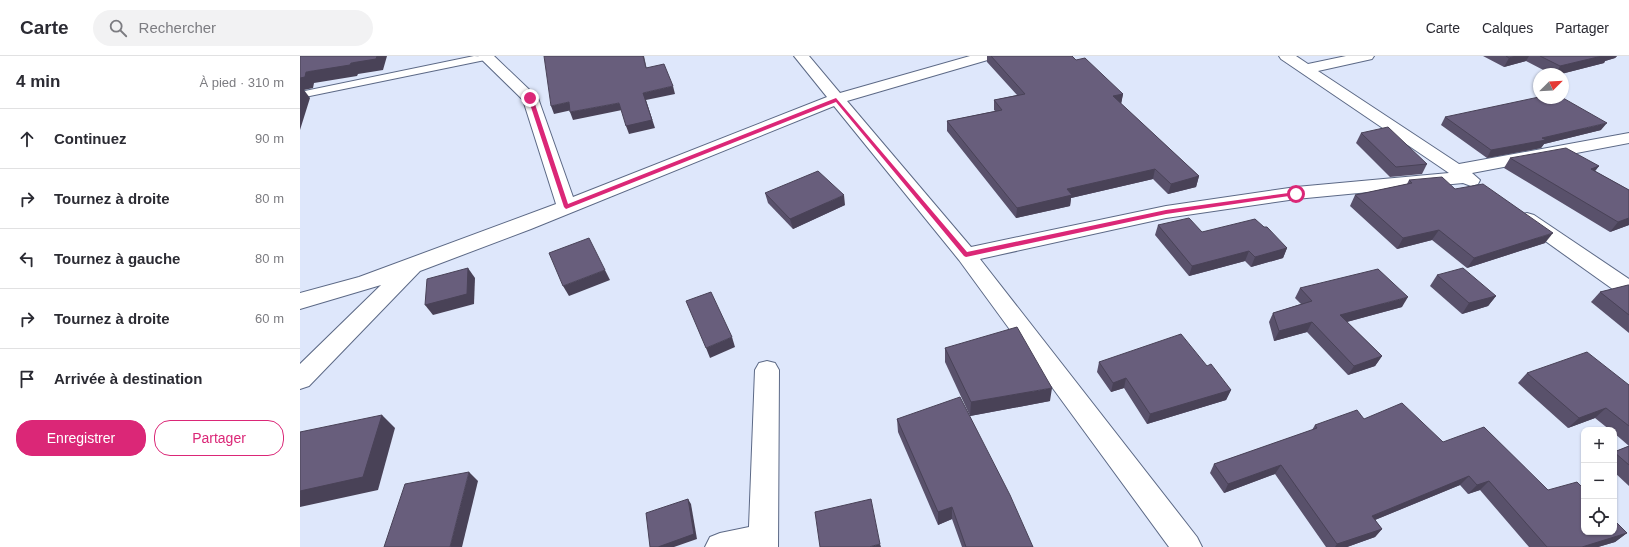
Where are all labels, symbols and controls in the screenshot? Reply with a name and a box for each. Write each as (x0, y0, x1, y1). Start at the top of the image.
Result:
search box (93, 10, 373, 46)
text: Carte (20, 17, 69, 38)
icon: search (107, 17, 129, 39)
text: Rechercher (139, 19, 216, 36)
text: Carte (1426, 20, 1460, 36)
text: Calques (1482, 20, 1533, 36)
text: Partager (1555, 20, 1609, 36)
north arrow (1533, 68, 1569, 104)
text: 4 min (16, 72, 60, 91)
text: À pied · 310 m (199, 75, 284, 90)
route end (521, 89, 539, 107)
icon: ahead (16, 128, 38, 150)
text: Continuez (54, 130, 127, 147)
text: 90 m (255, 131, 284, 146)
route start (1287, 185, 1305, 203)
icon: right (16, 188, 38, 210)
text: Tournez à droite (54, 190, 170, 207)
text: 80 m (255, 191, 284, 206)
icon: left (16, 248, 38, 270)
text: Tournez à gauche (54, 250, 180, 267)
text: 80 m (255, 251, 284, 266)
icon: right (16, 308, 38, 330)
text: Tournez à droite (54, 310, 170, 327)
text: 60 m (255, 311, 284, 326)
icon: arrive (16, 368, 38, 390)
text: Arrivée à destination (54, 370, 202, 387)
button: Enregistrer (16, 420, 146, 456)
button: Partager (154, 420, 284, 456)
map controls (1581, 427, 1617, 535)
button: + (1581, 427, 1617, 463)
button: − (1581, 463, 1617, 499)
button: locate (1581, 499, 1617, 535)

